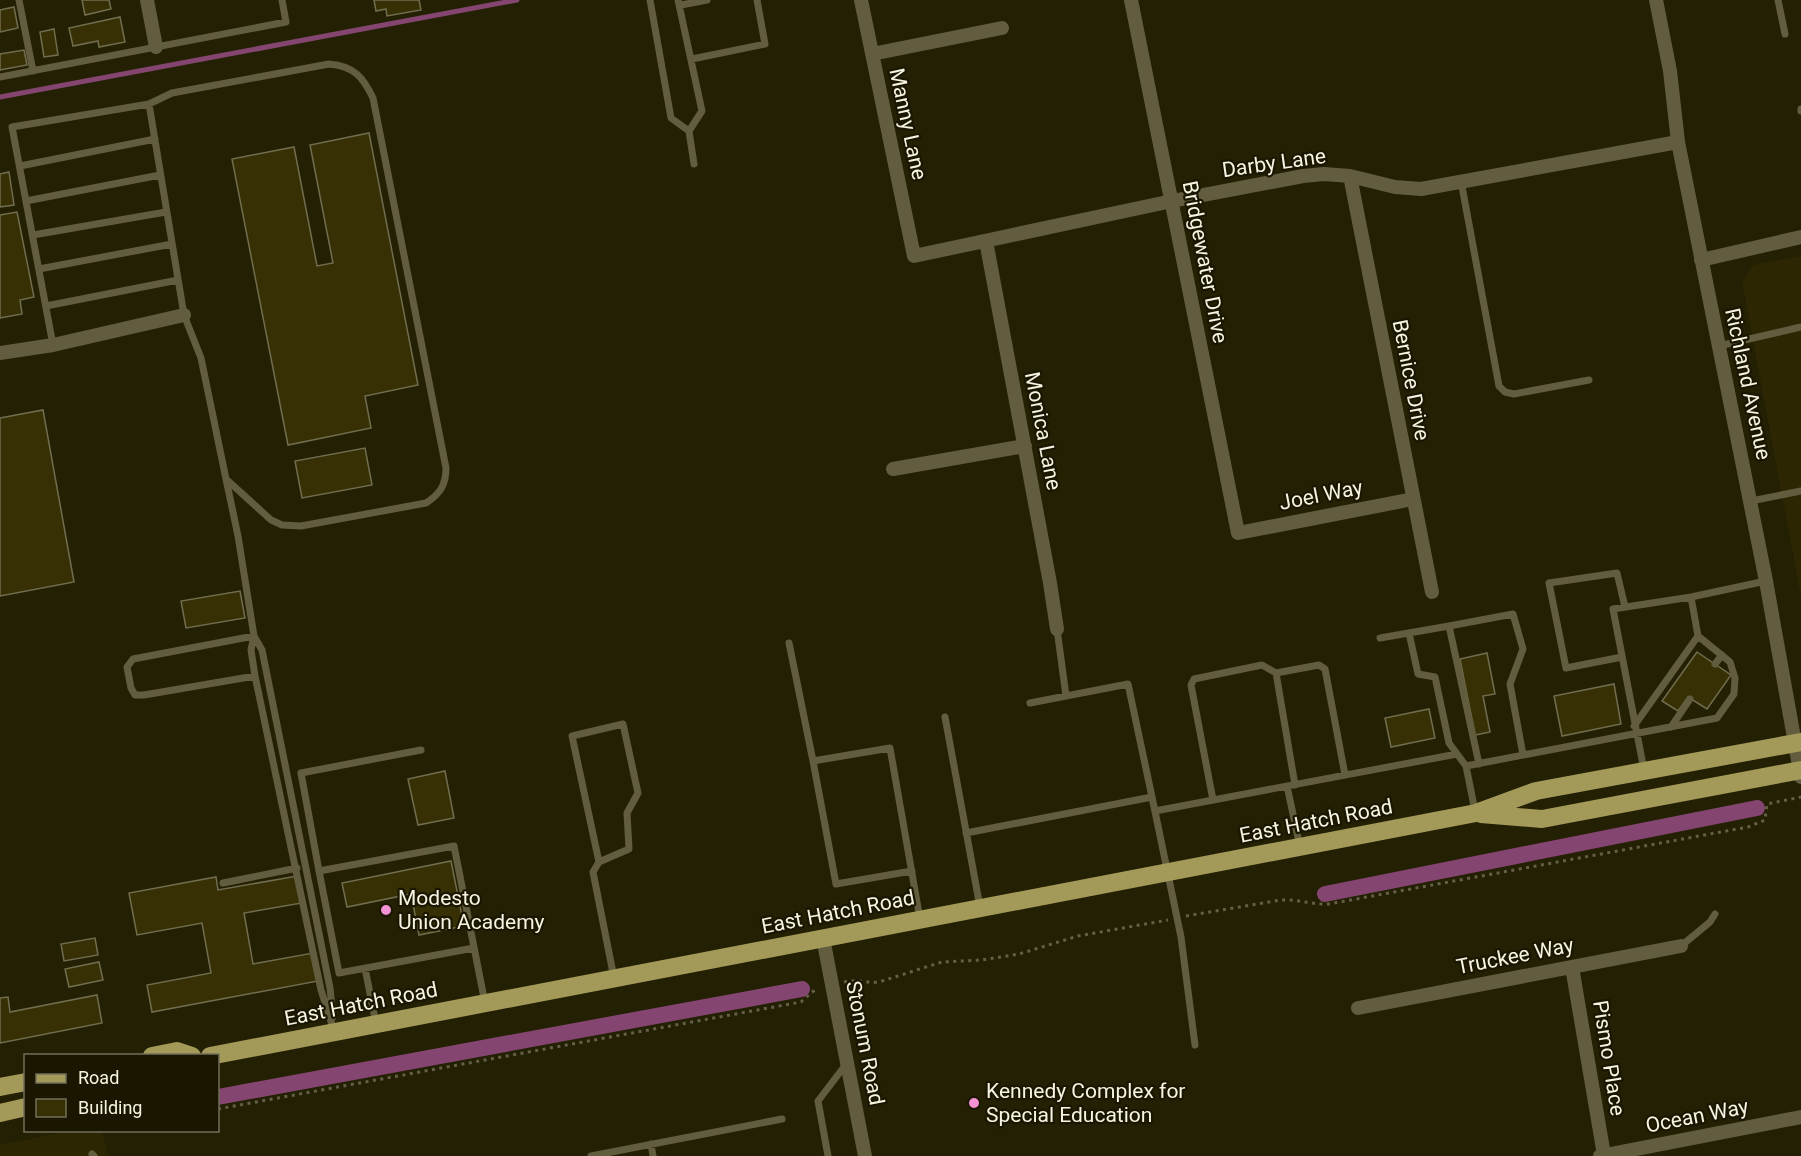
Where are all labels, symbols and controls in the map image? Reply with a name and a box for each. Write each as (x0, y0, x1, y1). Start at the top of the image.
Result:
street label: Manny Lane (884, 66, 932, 182)
street label: Darby Lane (1221, 144, 1327, 182)
street label: Bridgewater Drive (1177, 179, 1233, 345)
street label: Richland Avenue (1720, 306, 1776, 462)
street label: Bernice Drive (1388, 318, 1434, 442)
street label: Monica Lane (1020, 370, 1066, 492)
street label: Joel Way (1277, 475, 1365, 515)
street label: East Hatch Road (1237, 794, 1395, 848)
street label: East Hatch Road (759, 885, 917, 939)
place label: Modesto Union Academy (398, 886, 545, 934)
marker: Modesto Union Academy (379, 903, 393, 917)
street label: Truckee Way (1454, 933, 1576, 979)
street label: East Hatch Road (282, 977, 440, 1031)
street label: Stonum Road (841, 979, 889, 1107)
street label: Pismo Place (1588, 998, 1630, 1118)
legend (24, 1054, 219, 1132)
text: Road (78, 1067, 119, 1088)
place label: Kennedy Complex for Special Education (986, 1079, 1185, 1127)
street label: Ocean Way (1644, 1094, 1751, 1138)
marker: Kennedy Complex for Special Education (967, 1096, 981, 1110)
text: Building (78, 1097, 142, 1118)

